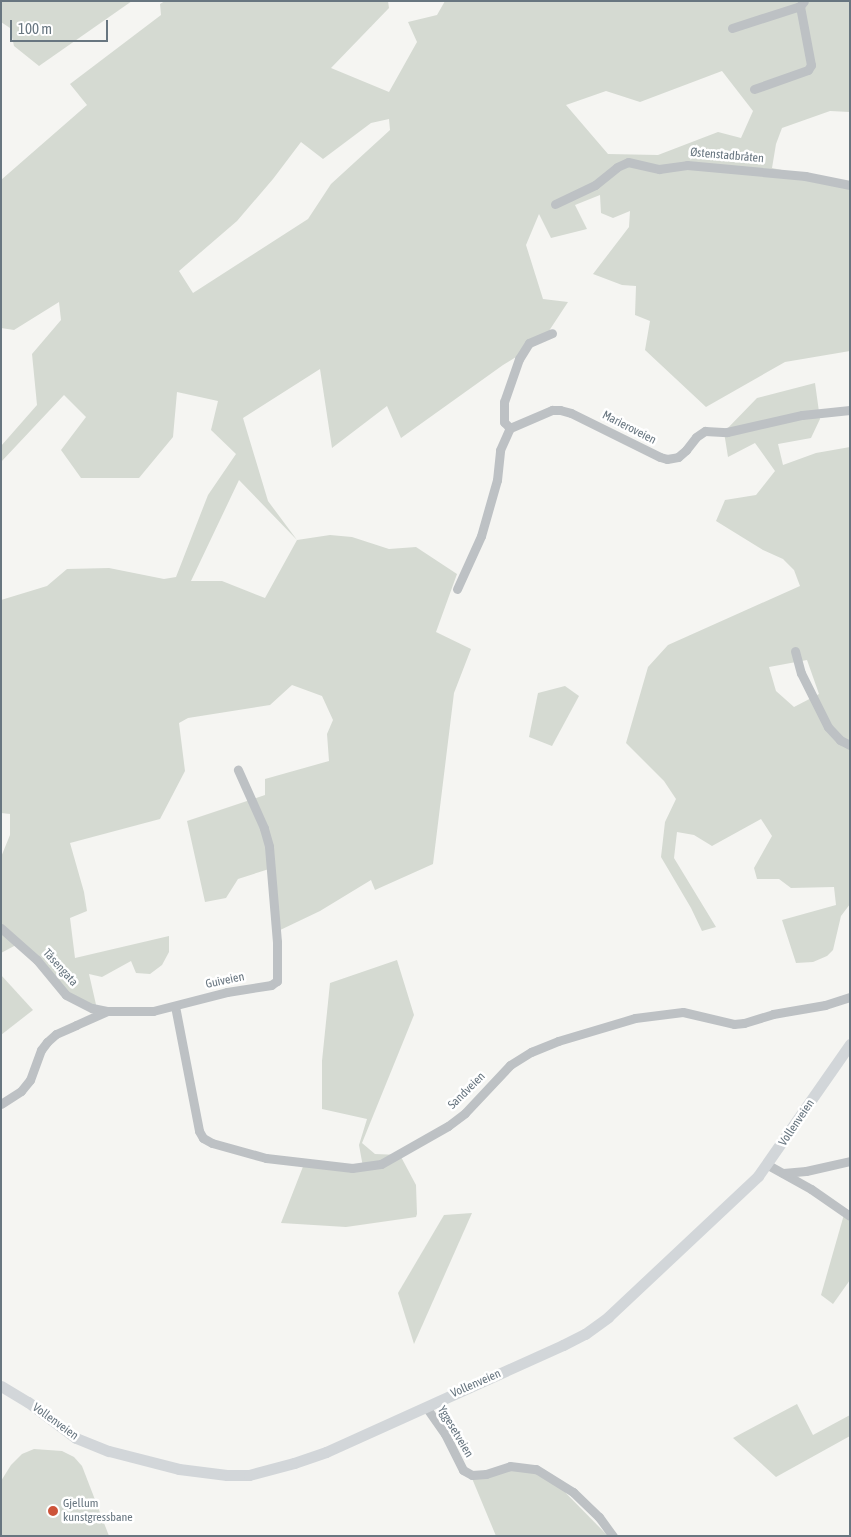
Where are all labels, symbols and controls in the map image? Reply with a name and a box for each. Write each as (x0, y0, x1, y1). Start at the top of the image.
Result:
scale bar (12, 10, 110, 42)
text: 100 m (18, 20, 52, 37)
street label: Østenstadbråten (690, 146, 764, 166)
street label: Marieroveien (600, 408, 658, 448)
street label: Tåsengata (40, 946, 80, 990)
street label: Guiveien (204, 970, 246, 992)
street label: Sandveien (445, 1069, 489, 1113)
street label: Vollenveien (776, 1097, 818, 1149)
street label: Vollenveien (449, 1367, 503, 1401)
street label: Vollenveien (29, 1401, 81, 1443)
street label: Yggesetveien (434, 1404, 476, 1460)
place label: Gjellum kunstgressbane (63, 1497, 133, 1525)
marker: Gjellum kunstgressbane (47, 1505, 59, 1517)

